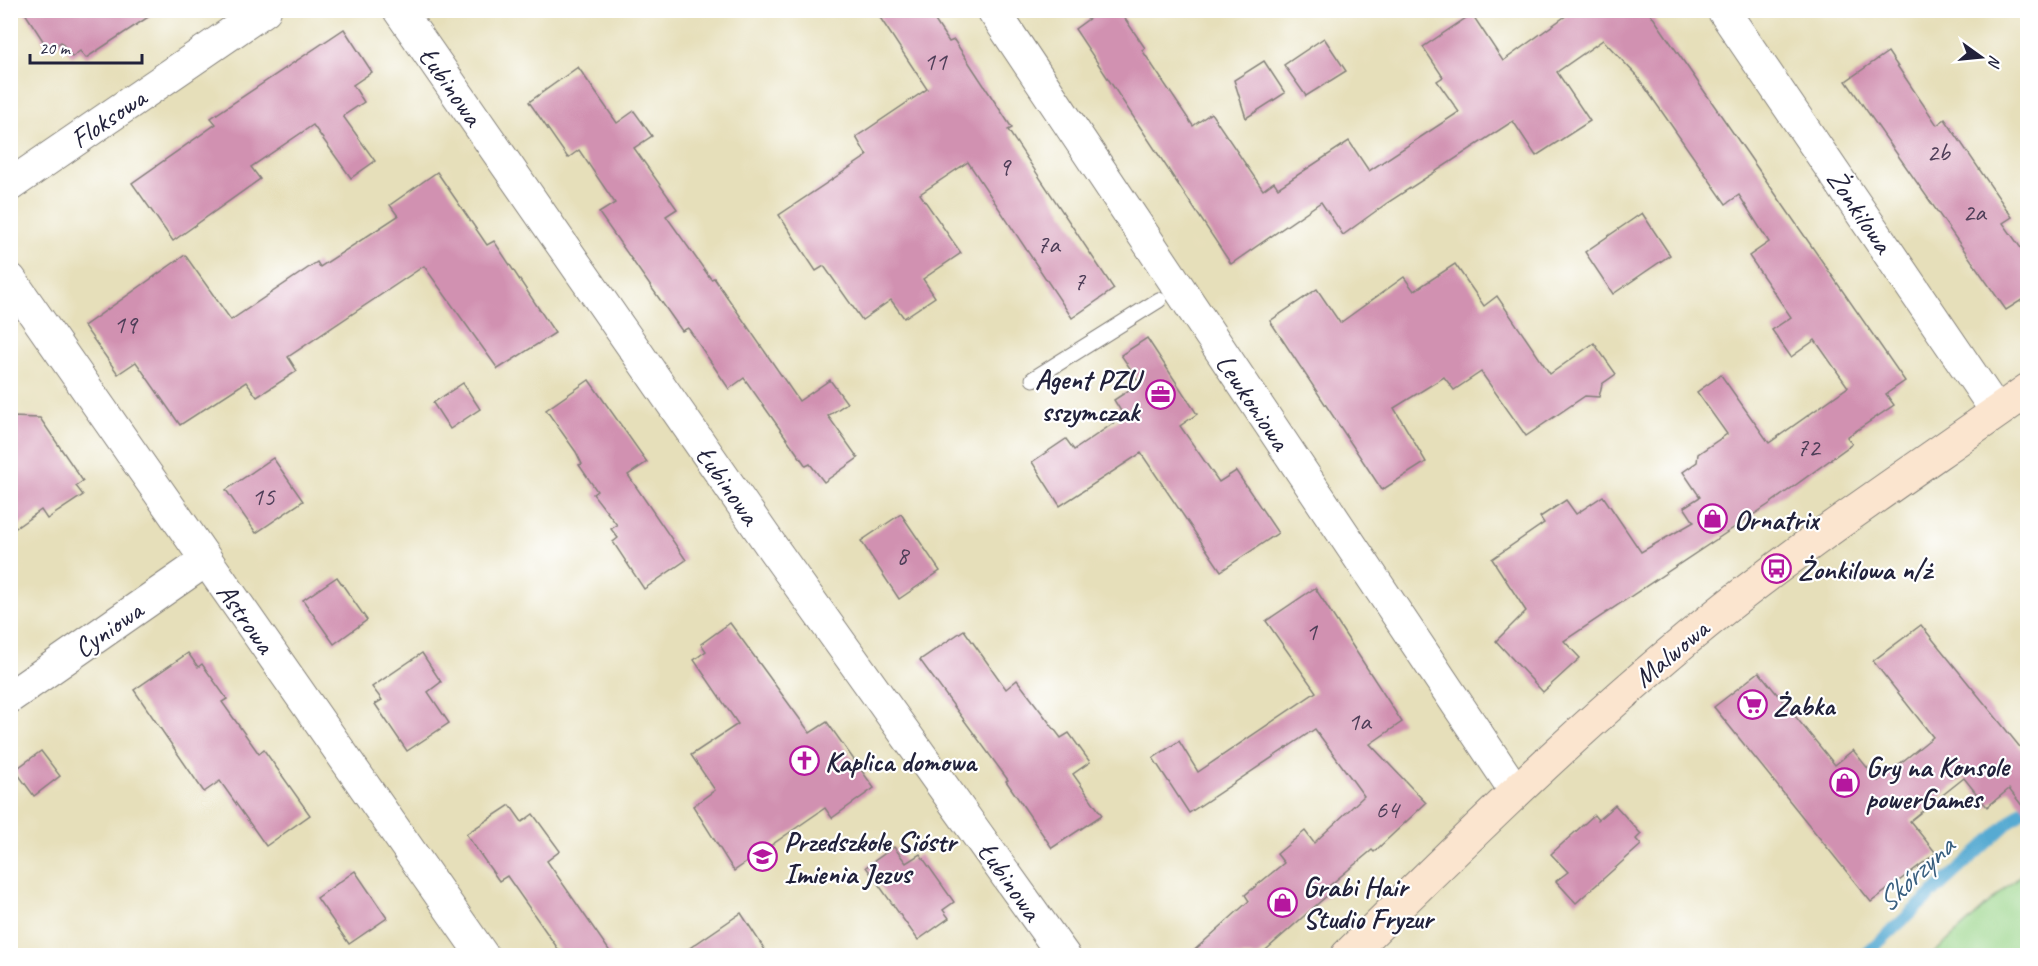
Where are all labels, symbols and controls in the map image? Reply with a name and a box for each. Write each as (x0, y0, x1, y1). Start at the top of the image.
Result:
scale bar (30, 27, 142, 65)
north arrow (1951, 27, 2011, 87)
text: 20 m (39, 37, 72, 59)
street label: Łubinowa (411, 40, 492, 134)
house number: 11 (923, 45, 948, 78)
text: N (1983, 53, 2005, 71)
street label: Floksowa (64, 79, 154, 156)
house number: 2b (1926, 136, 1951, 169)
house number: 9 (998, 150, 1012, 183)
street label: Żonkilowa (1819, 162, 1902, 261)
house number: 2a (1962, 196, 1987, 229)
house number: 7a (1036, 228, 1061, 261)
house number: 7 (1073, 265, 1086, 298)
house number: 19 (113, 308, 139, 341)
street label: Lewkoniowa (1208, 347, 1299, 458)
place label: Agent PZU sszymczak (1035, 362, 1144, 429)
office icon: Agent PZU sszymczak (1144, 379, 1176, 411)
house number: 72 (1796, 431, 1822, 464)
street label: Łubinowa (688, 439, 769, 533)
house number: 15 (251, 480, 276, 513)
place label: Ornatrix (1734, 502, 1820, 537)
shop icon: Ornatrix (1697, 503, 1729, 535)
house number: 8 (896, 539, 910, 572)
place label: Żonkilowa n/ż (1798, 552, 1935, 587)
bus stop icon: Żonkilowa n/ż (1761, 553, 1793, 585)
street label: Astrowa (209, 576, 284, 661)
street label: Cyniowa (67, 591, 151, 665)
street label: Malwowa (1626, 610, 1718, 695)
house number: 1 (1305, 615, 1318, 648)
place label: Żabka (1773, 688, 1837, 723)
supermarket icon: Żabka (1736, 689, 1768, 721)
house number: 1a (1347, 705, 1372, 738)
place label: Kaplica domowa (825, 744, 978, 779)
church icon: Kaplica domowa (788, 745, 820, 777)
place label: Gry na Konsole powerGames (1866, 749, 2011, 816)
shop icon: Gry na Konsole powerGames (1829, 766, 1861, 798)
house number: 64 (1375, 793, 1401, 826)
place label: Przedszkole Sióstr Imienia Jezus (784, 824, 959, 891)
water label: Skórzyna (1868, 826, 1964, 920)
street label: Łubinowa (970, 835, 1051, 929)
school or university icon: Przedszkole Sióstr Imienia Jezus (747, 841, 779, 873)
place label: Grabi Hair Studio Fryzur (1303, 869, 1436, 936)
shop icon: Grabi Hair Studio Fryzur (1266, 886, 1298, 918)

